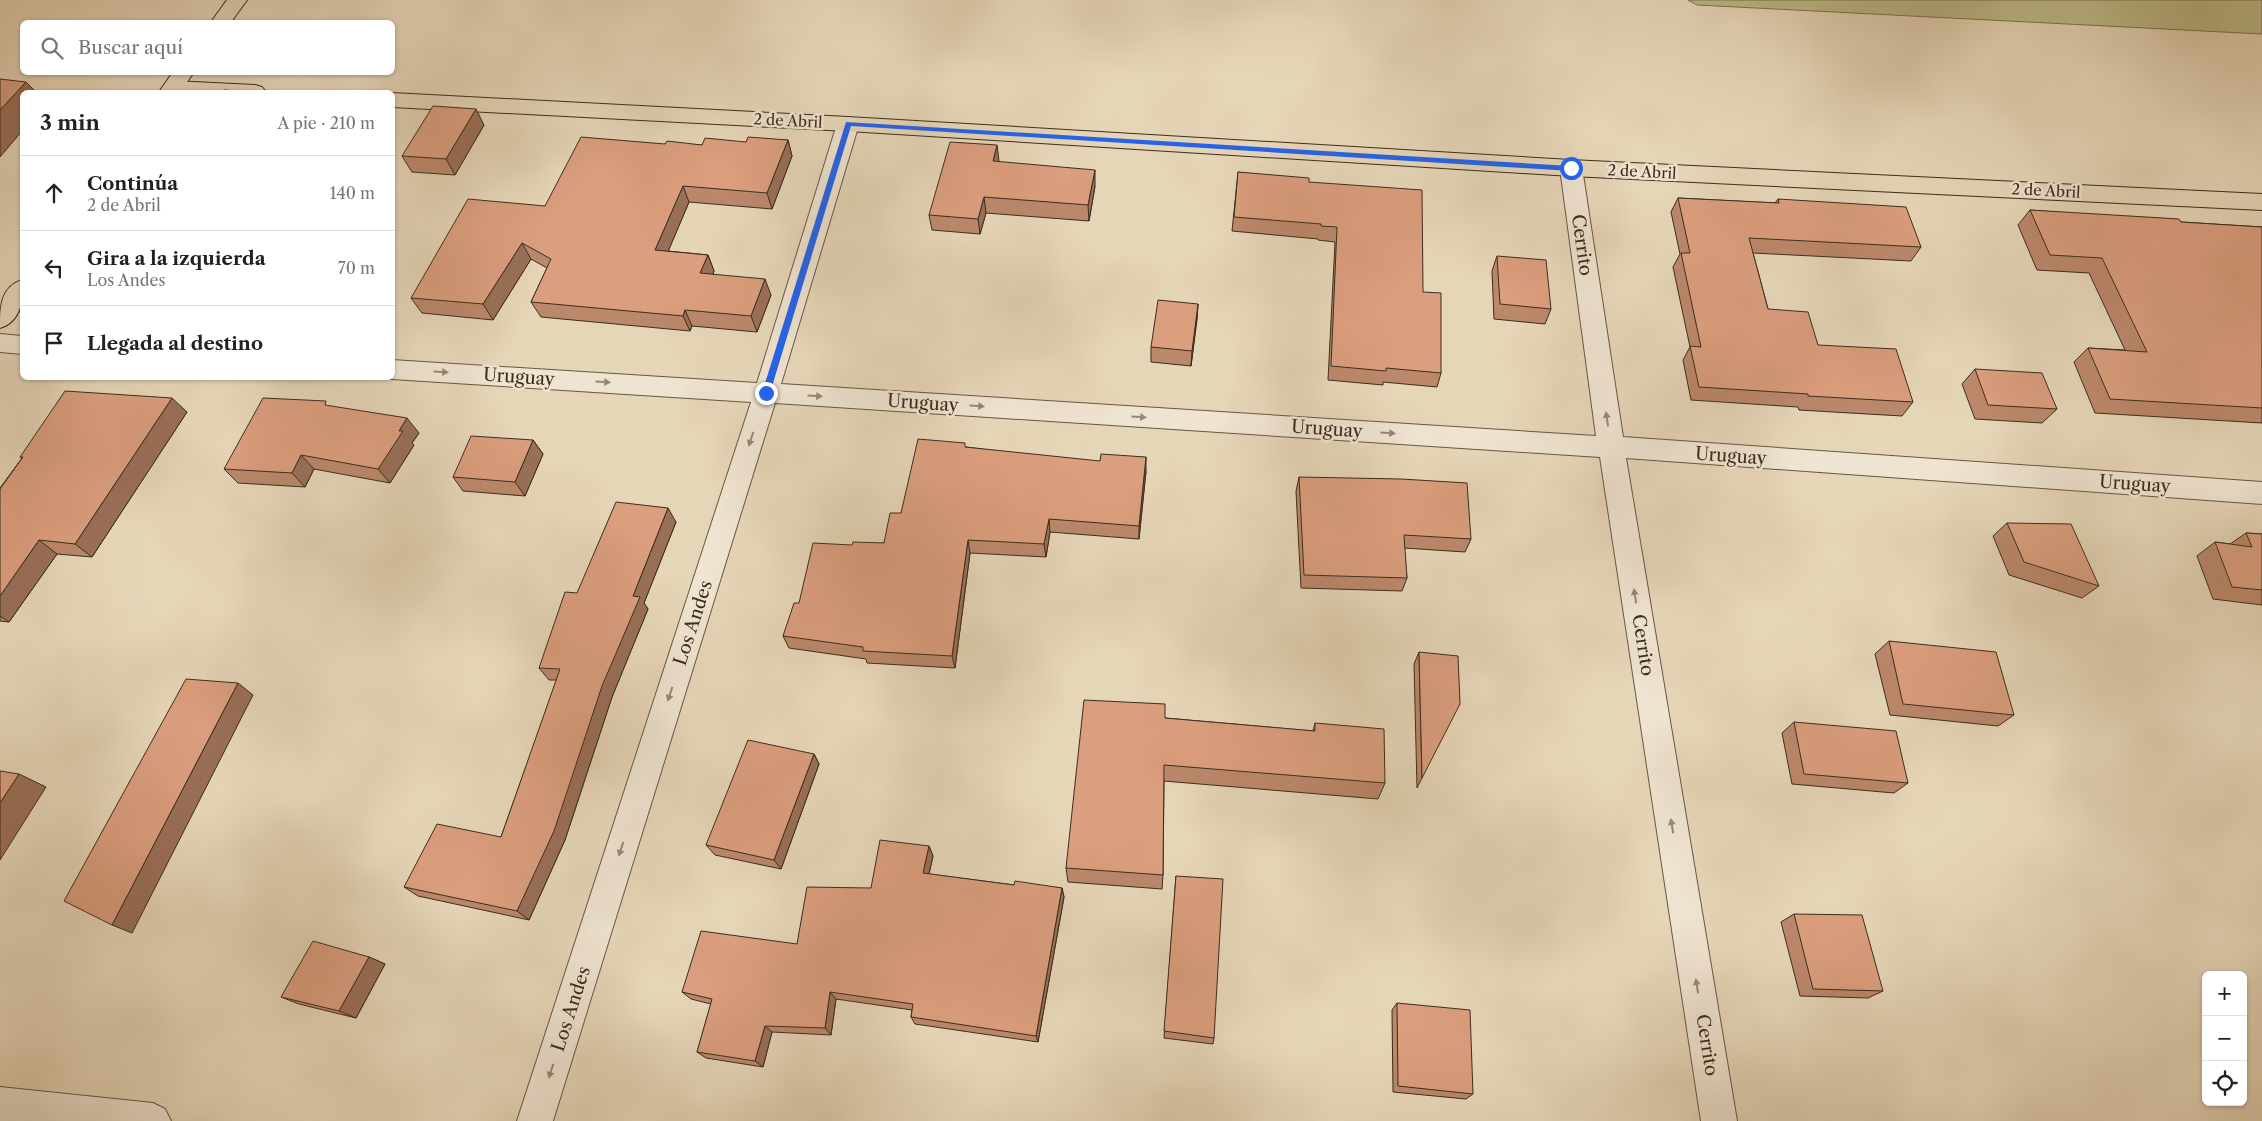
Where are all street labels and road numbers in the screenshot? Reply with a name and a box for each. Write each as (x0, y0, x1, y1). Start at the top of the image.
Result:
street label: 2 de Abril (753, 109, 824, 132)
street label: 2 de Abril (1607, 160, 1678, 183)
street label: 2 de Abril (2011, 179, 2082, 202)
street label: Cerrito (1567, 213, 1597, 277)
street label: Uruguay (482, 364, 557, 391)
street label: Uruguay (886, 390, 961, 417)
street label: Uruguay (1290, 416, 1365, 443)
street label: Uruguay (1694, 443, 1769, 470)
street label: Uruguay (2098, 471, 2173, 498)
street label: Los Andes (669, 578, 717, 668)
street label: Cerrito (1627, 613, 1659, 677)
street label: Los Andes (547, 964, 595, 1054)
street label: Cerrito (1691, 1013, 1723, 1077)

